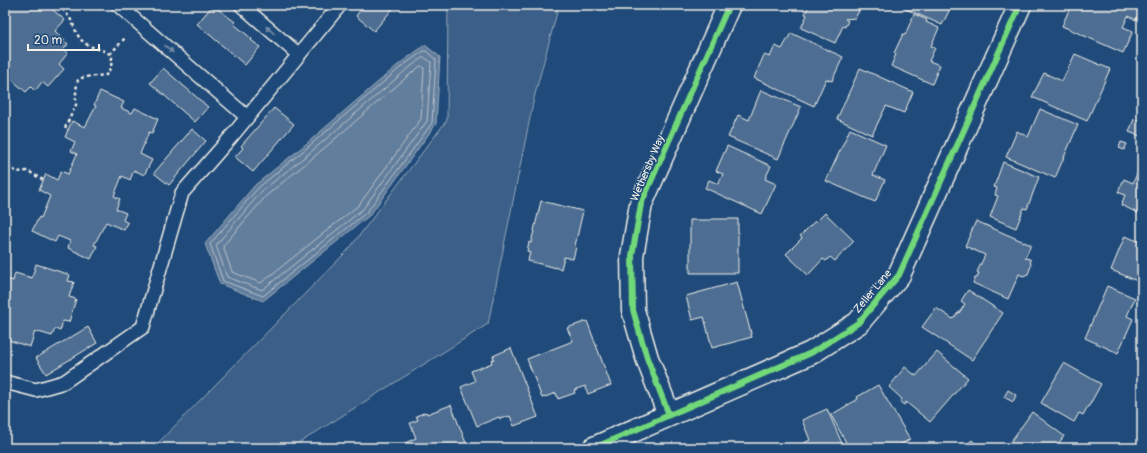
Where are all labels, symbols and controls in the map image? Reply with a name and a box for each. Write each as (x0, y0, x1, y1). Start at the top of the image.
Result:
scale bar (28, 26, 99, 52)
one-way arrow (265, 26, 275, 35)
text: 20 m (34, 33, 63, 48)
one-way arrow (163, 45, 174, 54)
street label: Wethersby Way (628, 133, 667, 203)
street label: Zeller Lane (851, 267, 895, 316)

